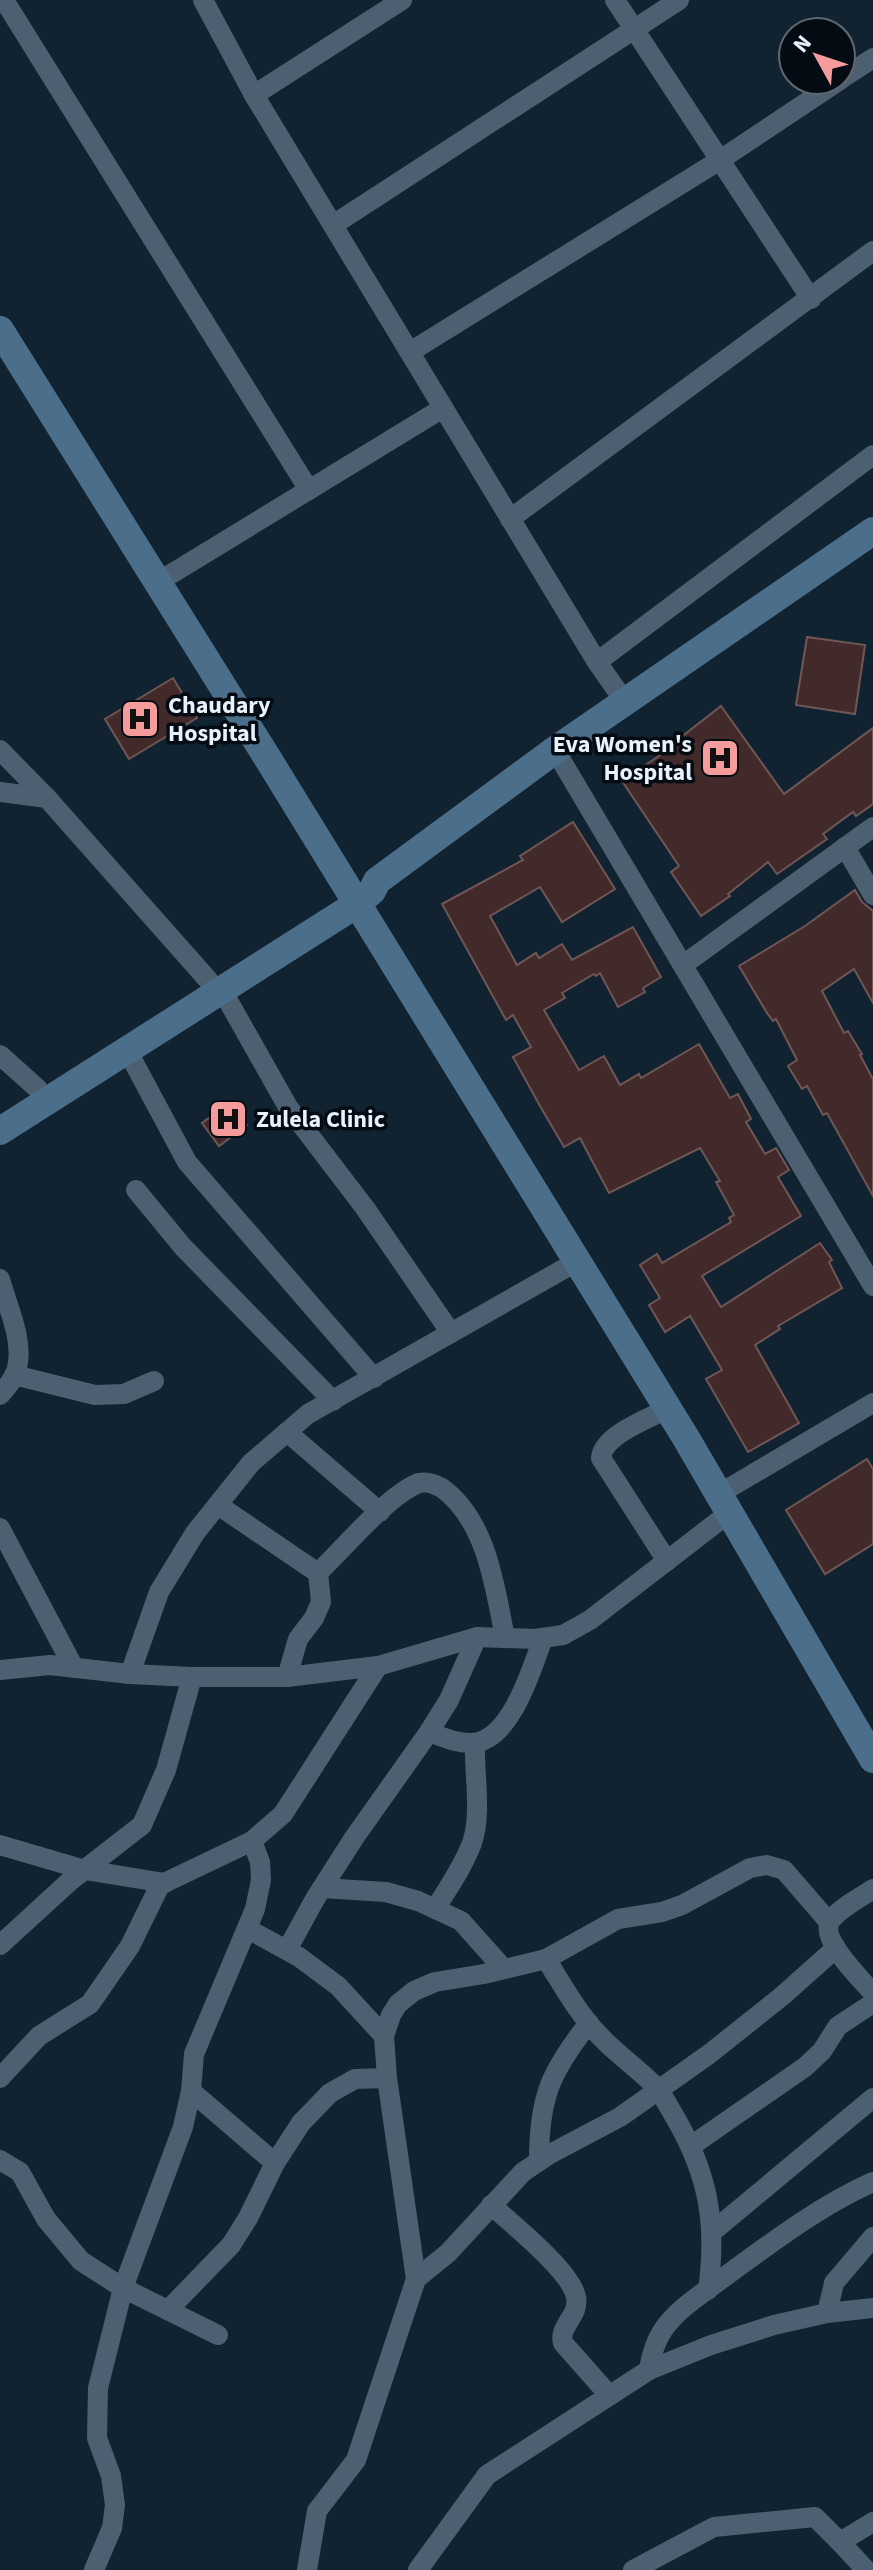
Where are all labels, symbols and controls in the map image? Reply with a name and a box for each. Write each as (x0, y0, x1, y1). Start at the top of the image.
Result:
north arrow (777, 16, 857, 96)
text: N (785, 28, 819, 60)
place label: Chaudary Hospital (168, 688, 271, 751)
hospital icon: Chaudary Hospital (119, 698, 161, 740)
place label: Eva Women's Hospital (553, 727, 692, 790)
hospital icon: Eva Women's Hospital (699, 737, 741, 779)
hospital icon: Zulela Clinic (207, 1098, 249, 1140)
place label: Zulela Clinic (256, 1102, 385, 1137)

